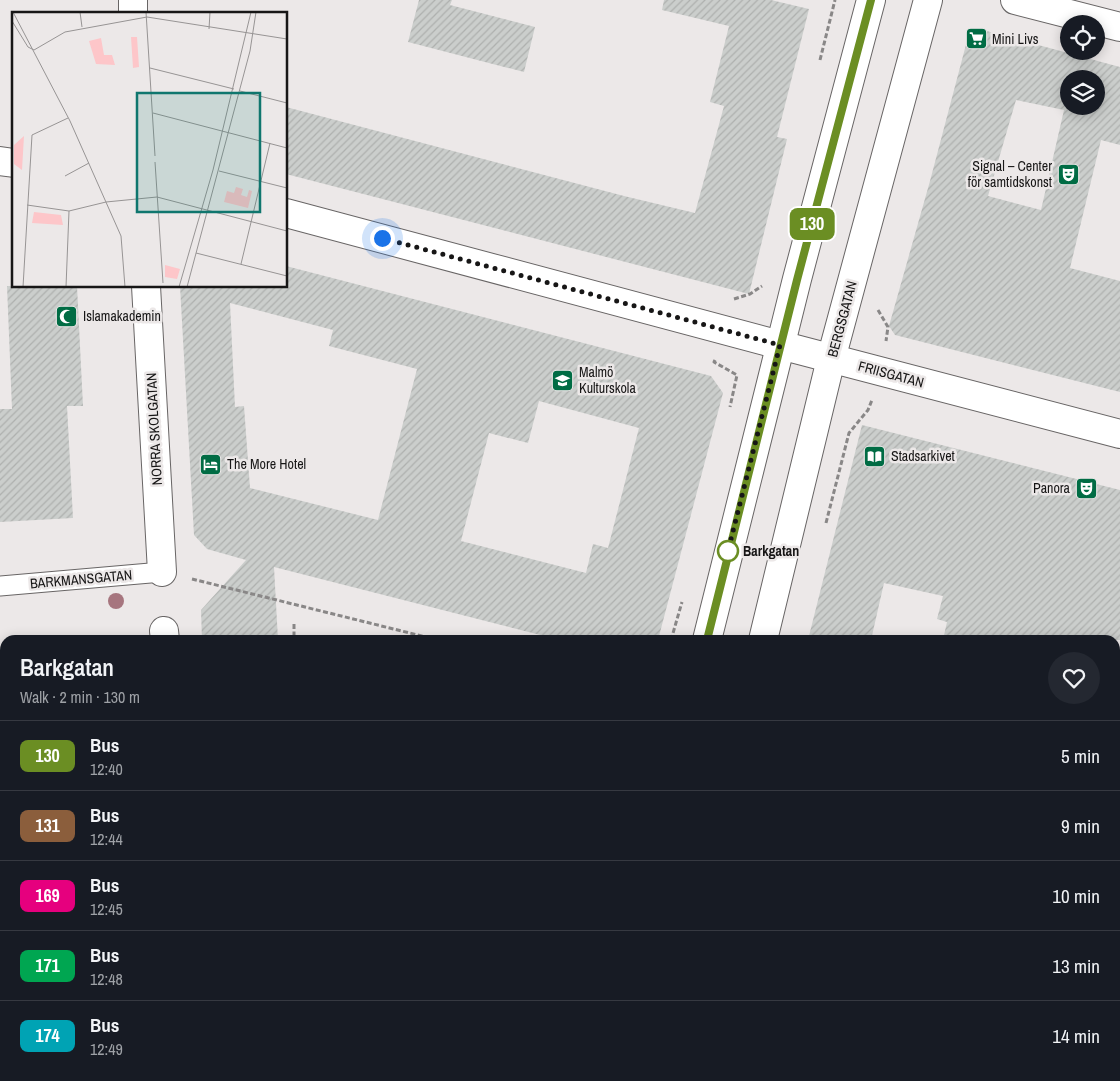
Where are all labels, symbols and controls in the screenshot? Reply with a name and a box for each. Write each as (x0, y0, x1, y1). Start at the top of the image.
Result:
inset map (12, 12, 288, 288)
map controls (1060, 15, 1105, 115)
button: locate (1060, 15, 1105, 60)
supermarket icon: Mini Livs (964, 27, 988, 51)
place label: Mini Livs (992, 30, 1039, 48)
button: layers (1060, 70, 1105, 115)
place label: Signal – Center för samtidskonst (968, 157, 1052, 191)
theatre icon: Signal – Center för samtidskonst (1056, 162, 1080, 186)
line badge: 130 (783, 208, 841, 240)
text: 130 (800, 211, 824, 236)
your location (370, 226, 395, 251)
street label: BERGSGATAN (823, 279, 861, 359)
mosque icon: Islamakademin (55, 304, 79, 328)
place label: Islamakademin (83, 307, 161, 325)
street label: FRIISGATAN (856, 357, 926, 391)
place label: Malmö Kulturskola (579, 363, 636, 397)
school or university icon: Malmö Kulturskola (551, 368, 575, 392)
street label: NORRA SKOLGATAN (142, 372, 166, 486)
library icon: Stadsarkivet (863, 444, 887, 468)
place label: Stadsarkivet (891, 447, 955, 465)
hotel icon: The More Hotel (199, 452, 223, 476)
place label: The More Hotel (227, 455, 306, 473)
theatre icon: Panora (1074, 476, 1098, 500)
place label: Panora (1033, 479, 1071, 497)
marker: Barkgatan (717, 540, 739, 562)
place label: Barkgatan (743, 542, 799, 560)
street label: BARKMANSGATAN (29, 566, 133, 592)
text: Barkgatan (20, 651, 114, 683)
button: heart (1048, 652, 1100, 704)
text: Walk · 2 min · 130 m (20, 686, 140, 708)
text: Bus (90, 732, 119, 758)
text: 130 (35, 743, 60, 768)
text: 5 min (1061, 743, 1100, 769)
text: 12:40 (90, 758, 123, 780)
text: Bus (90, 802, 119, 828)
text: 131 (35, 813, 60, 838)
text: 9 min (1061, 813, 1100, 839)
text: 12:44 (90, 828, 123, 850)
text: Bus (90, 872, 119, 898)
text: 169 (35, 883, 60, 908)
text: 10 min (1052, 883, 1100, 909)
text: 12:45 (90, 898, 123, 920)
text: Bus (90, 942, 119, 968)
text: 171 (35, 953, 60, 978)
text: 13 min (1052, 953, 1100, 979)
text: 12:48 (90, 968, 123, 990)
text: Bus (90, 1012, 119, 1038)
text: 174 (35, 1023, 60, 1048)
text: 14 min (1052, 1023, 1100, 1049)
text: 12:49 (90, 1038, 123, 1060)

